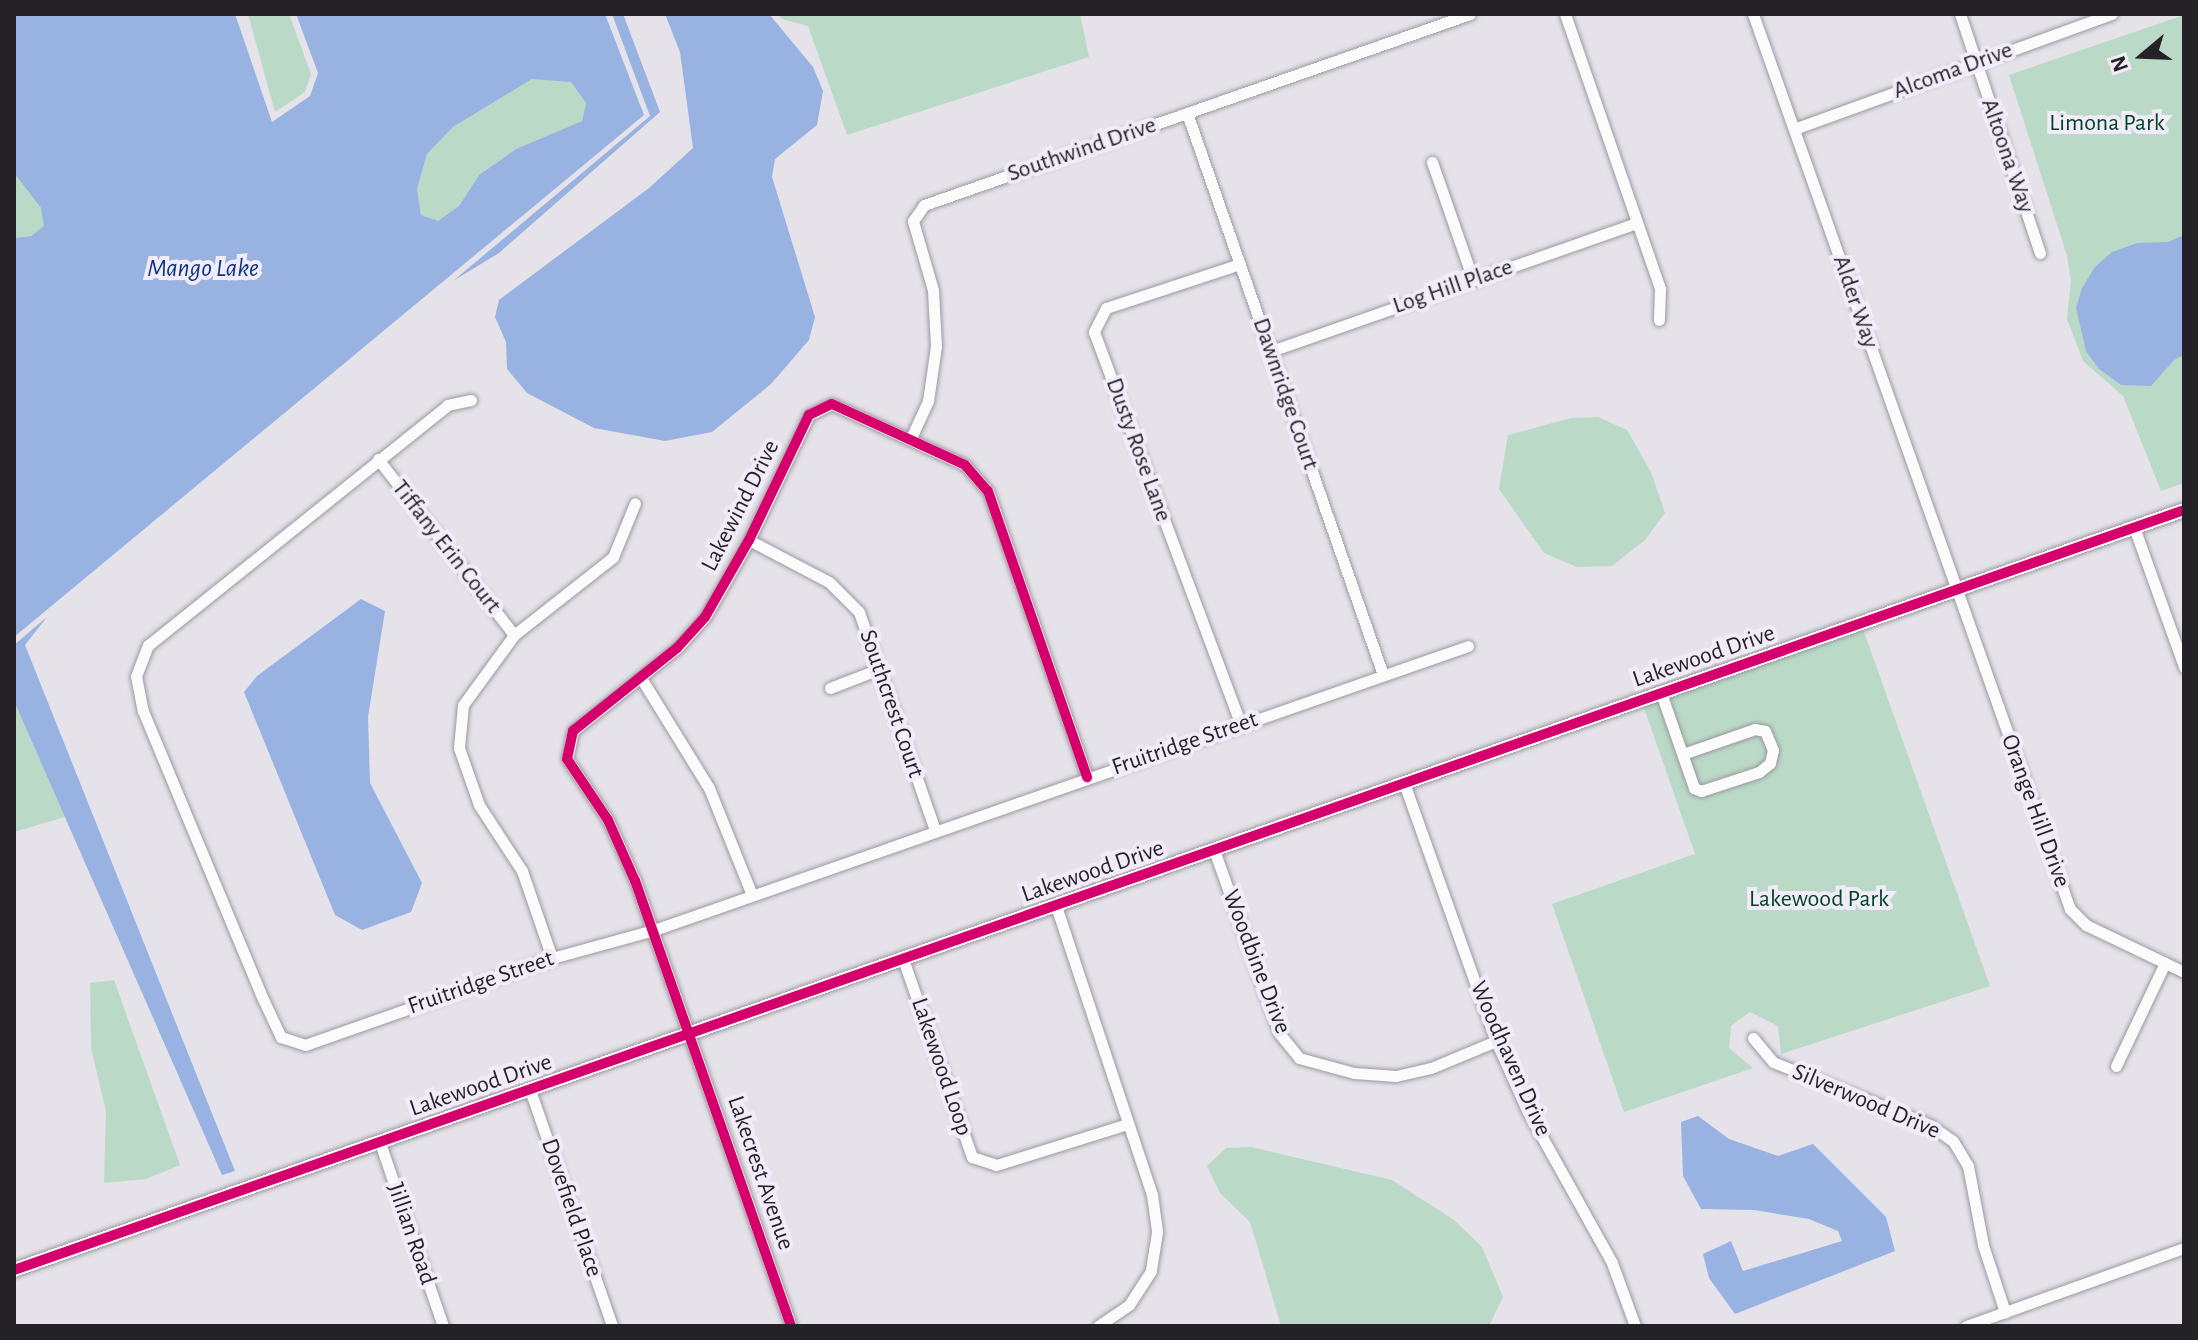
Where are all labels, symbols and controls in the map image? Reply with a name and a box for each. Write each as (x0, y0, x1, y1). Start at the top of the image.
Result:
north arrow (2102, 16, 2182, 96)
street label: Alcoma Drive (1889, 36, 2017, 106)
text: N (2106, 53, 2132, 75)
street label: Altoona Way (1974, 95, 2040, 217)
park label: Limona Park (2049, 110, 2165, 138)
street label: Southwind Drive (1004, 111, 1160, 189)
street label: Alder Way (1826, 252, 1884, 352)
water label: Mango Lake (147, 253, 259, 285)
street label: Log Hill Place (1389, 253, 1517, 321)
street label: Dawnridge Court (1246, 314, 1324, 474)
street label: Dusty Rose Lane (1099, 374, 1177, 526)
street label: Lakewind Drive (696, 436, 786, 576)
street label: Tiffany Erin Court (385, 475, 507, 619)
street label: Lakewood Drive (1629, 619, 1779, 695)
street label: Southcrest Court (852, 626, 930, 782)
street label: Fruitridge Street (1108, 706, 1262, 782)
street label: Orange Hill Drive (1994, 731, 2076, 891)
street label: Lakewood Drive (1018, 834, 1168, 910)
street label: Woodbine Drive (1215, 886, 1297, 1038)
park label: Lakewood Park (1749, 886, 1889, 914)
street label: Fruitridge Street (404, 945, 558, 1021)
street label: Woodhaven Drive (1463, 977, 1557, 1141)
street label: Lakewood Loop (904, 994, 978, 1140)
street label: Lakewood Drive (406, 1048, 556, 1124)
street label: Silverwood Drive (1788, 1058, 1944, 1146)
street label: Lakecrest Avenue (720, 1092, 800, 1254)
street label: Dovefield Place (534, 1135, 608, 1281)
street label: Jillian Road (380, 1179, 442, 1289)

